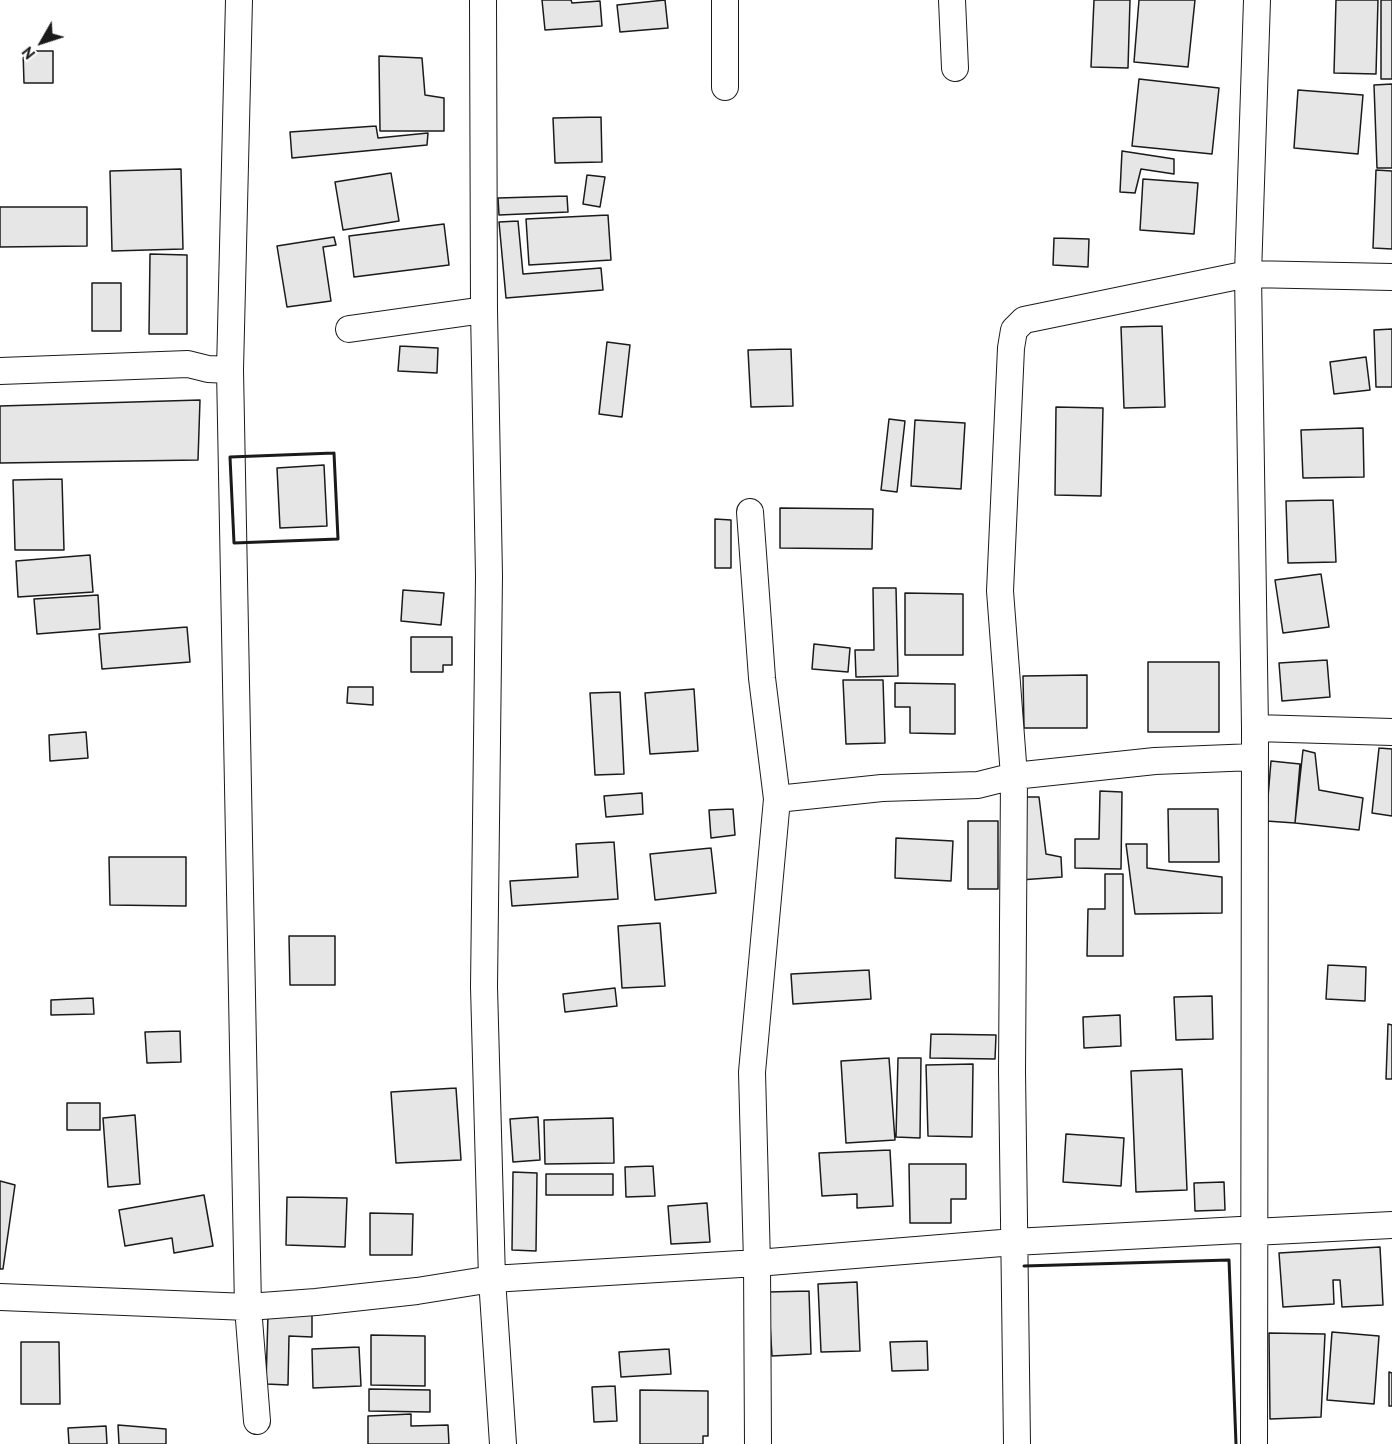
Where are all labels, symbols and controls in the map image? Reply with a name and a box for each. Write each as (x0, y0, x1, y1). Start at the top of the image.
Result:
north arrow (12, 12, 72, 72)
text: N (17, 43, 39, 64)

